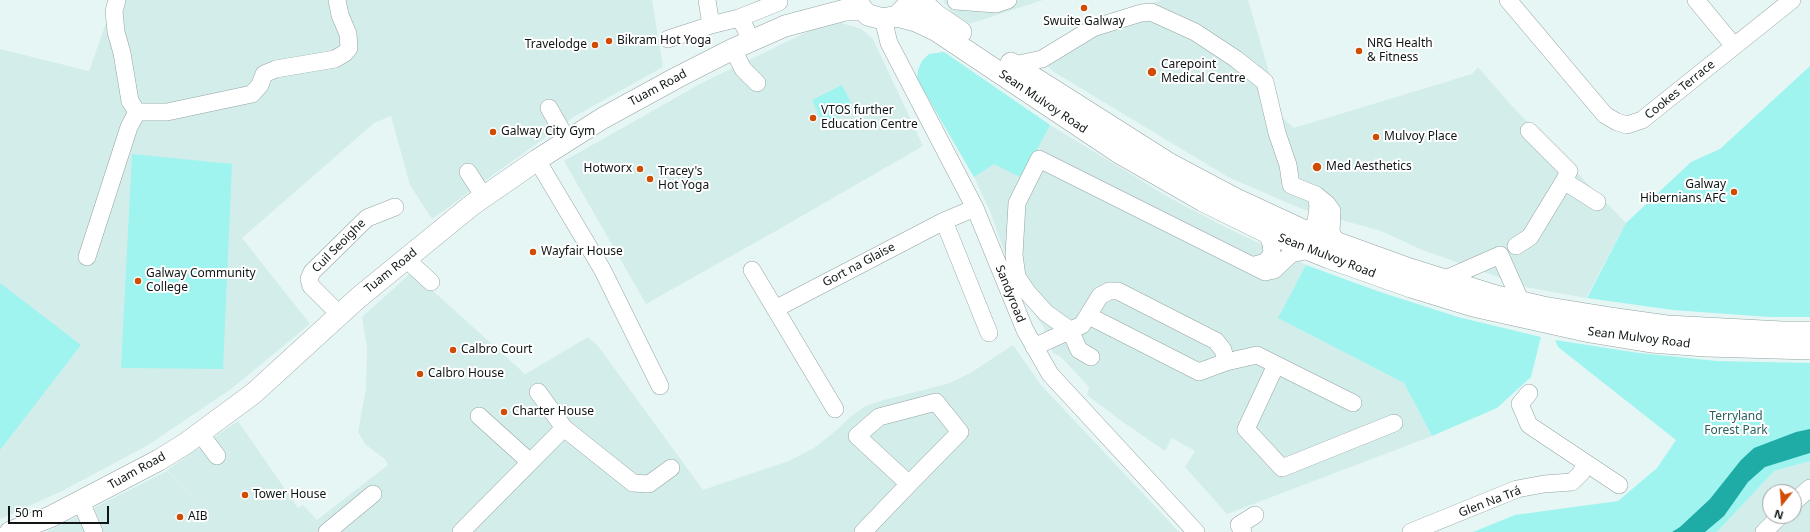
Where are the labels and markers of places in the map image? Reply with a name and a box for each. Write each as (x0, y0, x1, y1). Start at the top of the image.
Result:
marker: Swuite Galway (1079, 3, 1089, 13)
place label: Swuite Galway (1043, 15, 1125, 29)
place label: Bikram Hot Yoga (617, 34, 711, 48)
marker: Bikram Hot Yoga (604, 36, 614, 46)
place label: NRG Health & Fitness (1367, 37, 1433, 65)
place label: Travelodge (525, 38, 587, 52)
marker: Travelodge (590, 40, 600, 50)
marker: NRG Health & Fitness (1354, 46, 1364, 56)
place label: Carepoint Medical Centre (1161, 58, 1245, 86)
marker: Carepoint Medical Centre (1146, 66, 1158, 78)
place label: VTOS further Education Centre (821, 104, 918, 132)
marker: VTOS further Education Centre (808, 113, 818, 123)
place label: Galway City Gym (501, 125, 595, 139)
marker: Galway City Gym (488, 127, 498, 137)
place label: Mulvoy Place (1384, 130, 1457, 144)
marker: Mulvoy Place (1371, 132, 1381, 142)
place label: Med Aesthetics (1326, 160, 1412, 174)
marker: Med Aesthetics (1311, 161, 1323, 173)
place label: Hotworx (584, 162, 632, 176)
marker: Hotworx (635, 164, 645, 174)
place label: Tracey's Hot Yoga (658, 165, 709, 193)
marker: Tracey's Hot Yoga (645, 174, 655, 184)
place label: Galway Hibernians AFC (1640, 178, 1726, 206)
marker: Galway Hibernians AFC (1729, 187, 1739, 197)
place label: Wayfair House (541, 245, 623, 259)
marker: Wayfair House (528, 247, 538, 257)
place label: Galway Community College (146, 267, 256, 295)
marker: Galway Community College (133, 276, 143, 286)
place label: Calbro Court (461, 343, 532, 357)
marker: Calbro Court (448, 345, 458, 355)
place label: Calbro House (428, 367, 504, 381)
marker: Calbro House (415, 369, 425, 379)
place label: Charter House (512, 405, 594, 419)
marker: Charter House (499, 407, 509, 417)
place label: Tower House (253, 488, 326, 502)
marker: Tower House (240, 490, 250, 500)
place label: AIB (188, 510, 208, 524)
marker: AIB (175, 512, 185, 522)

